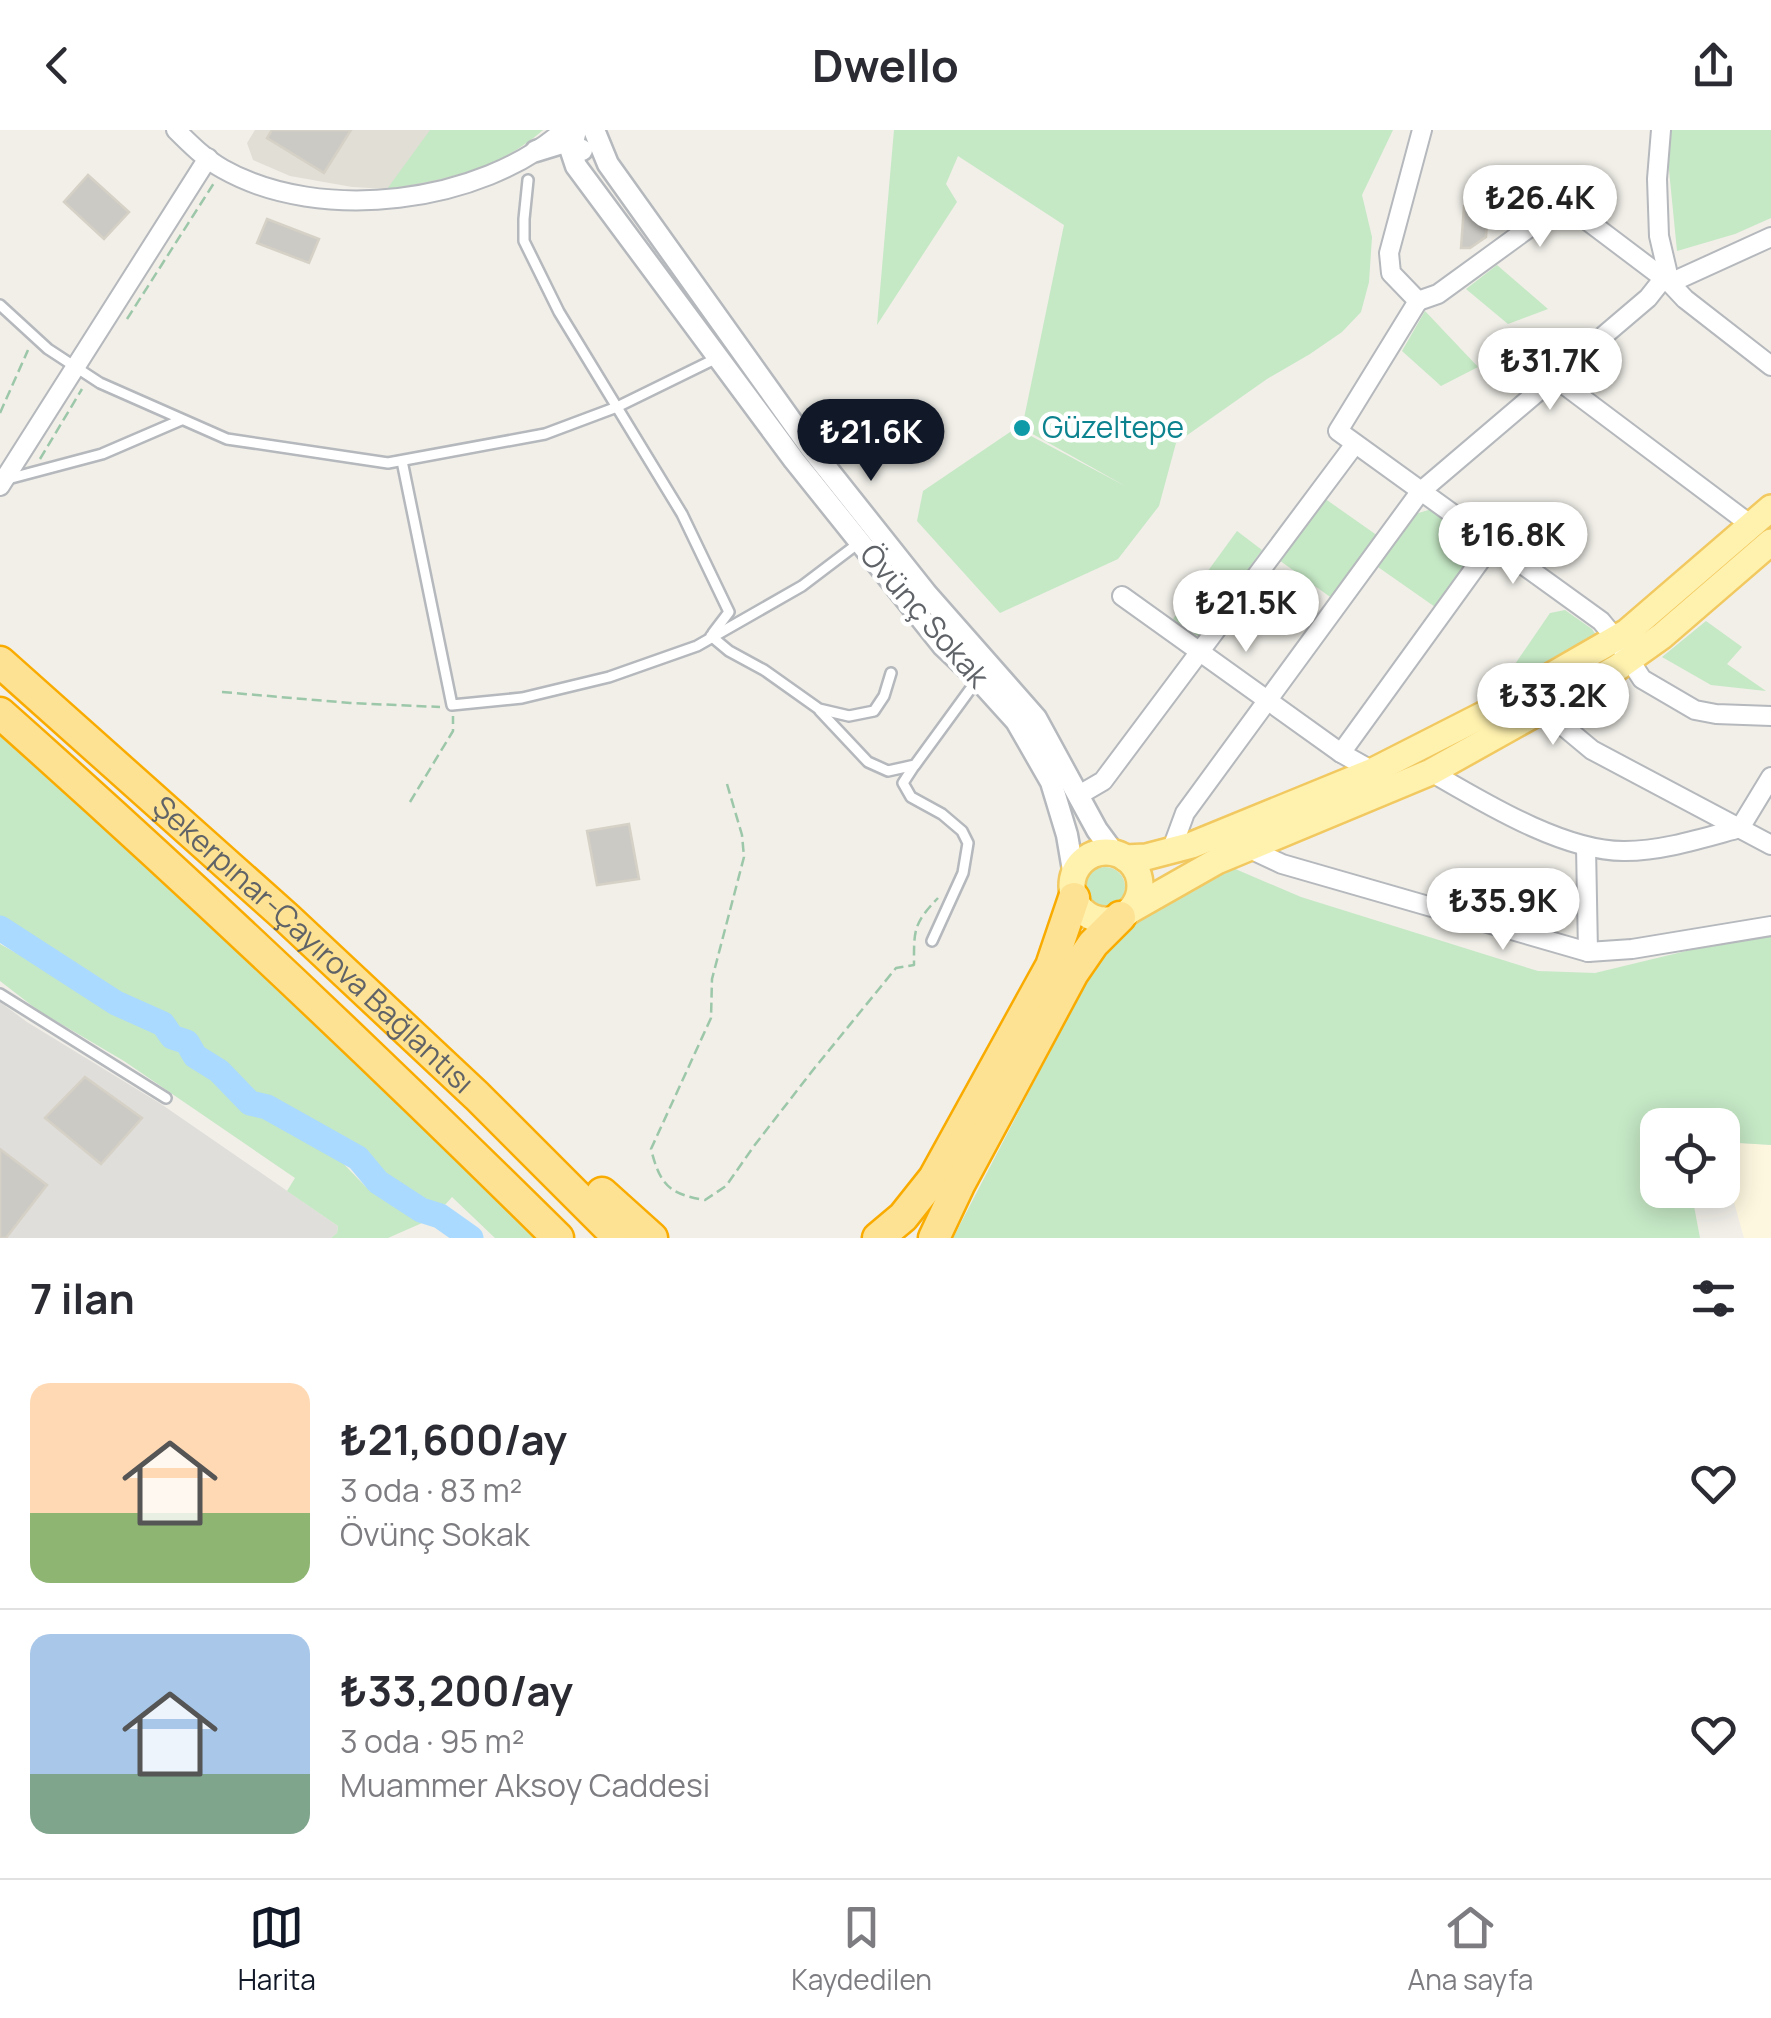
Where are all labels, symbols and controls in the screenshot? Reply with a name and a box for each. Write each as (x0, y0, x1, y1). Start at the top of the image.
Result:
text: Dwello (812, 34, 959, 96)
icon: back (30, 38, 85, 93)
icon: share (1686, 38, 1741, 93)
pin: ₺26.4K (1459, 165, 1621, 250)
text: ₺26.4K (1485, 175, 1595, 219)
pin: ₺31.7K (1469, 328, 1631, 413)
text: ₺31.7K (1500, 338, 1600, 382)
pin: ₺21.6K (790, 399, 952, 484)
place label: Güzeltepe (1042, 406, 1184, 447)
text: ₺21.6K (819, 409, 923, 453)
marker: Güzeltepe (1011, 417, 1033, 439)
pin: ₺16.8K (1432, 502, 1594, 587)
text: ₺16.8K (1460, 512, 1566, 556)
street label: Övünç Sokak (851, 534, 1000, 696)
pin: ₺21.5K (1165, 570, 1327, 655)
text: ₺21.5K (1195, 580, 1297, 624)
pin: ₺33.2K (1472, 663, 1634, 748)
text: ₺33.2K (1499, 673, 1607, 717)
street label: Şekerpınar-Çayırova Bağlantısı (145, 786, 484, 1102)
pin: ₺35.9K (1422, 868, 1584, 953)
text: ₺35.9K (1449, 878, 1557, 922)
map controls (1640, 1108, 1740, 1208)
button: locate (1640, 1108, 1740, 1208)
text: 7 ilan (30, 1269, 135, 1327)
icon: filters (1686, 1271, 1741, 1326)
text: ₺21,600/ay (340, 1410, 567, 1468)
icon: home (110, 1423, 230, 1543)
icon: heart (1686, 1456, 1741, 1511)
text: 3 oda · 83 m² (340, 1468, 522, 1512)
text: Övünç Sokak (340, 1512, 530, 1556)
text: ₺33,200/ay (340, 1661, 573, 1719)
icon: home (110, 1674, 230, 1794)
icon: heart (1686, 1707, 1741, 1762)
text: 3 oda · 95 m² (340, 1719, 524, 1763)
text: Muammer Aksoy Caddesi (340, 1763, 710, 1807)
tab: Harita (238, 1900, 316, 1998)
tab: Kaydedilen (791, 1900, 932, 1998)
tab: Ana sayfa (1407, 1900, 1533, 1998)

